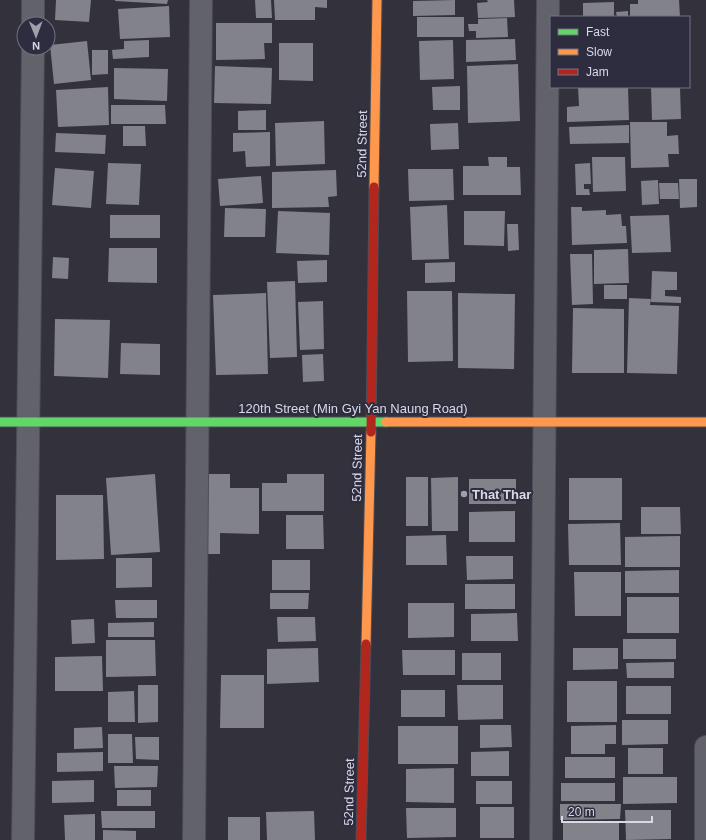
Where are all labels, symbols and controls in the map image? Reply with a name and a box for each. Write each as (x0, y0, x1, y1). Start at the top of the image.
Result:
north arrow (16, 16, 56, 56)
legend (550, 16, 690, 88)
text: Fast (586, 25, 610, 39)
text: N (32, 40, 40, 52)
text: Slow (586, 45, 612, 59)
text: Jam (586, 65, 609, 79)
street label: 52nd Street (354, 110, 370, 178)
street label: 120th Street (Min Gyi Yan Naung Road) (238, 401, 468, 416)
street label: 52nd Street (349, 434, 365, 502)
place label: That Thar (472, 487, 531, 502)
marker: That Thar (459, 489, 469, 499)
street label: 52nd Street (341, 758, 357, 826)
scale bar (562, 798, 652, 824)
text: 20 m (568, 805, 595, 819)

